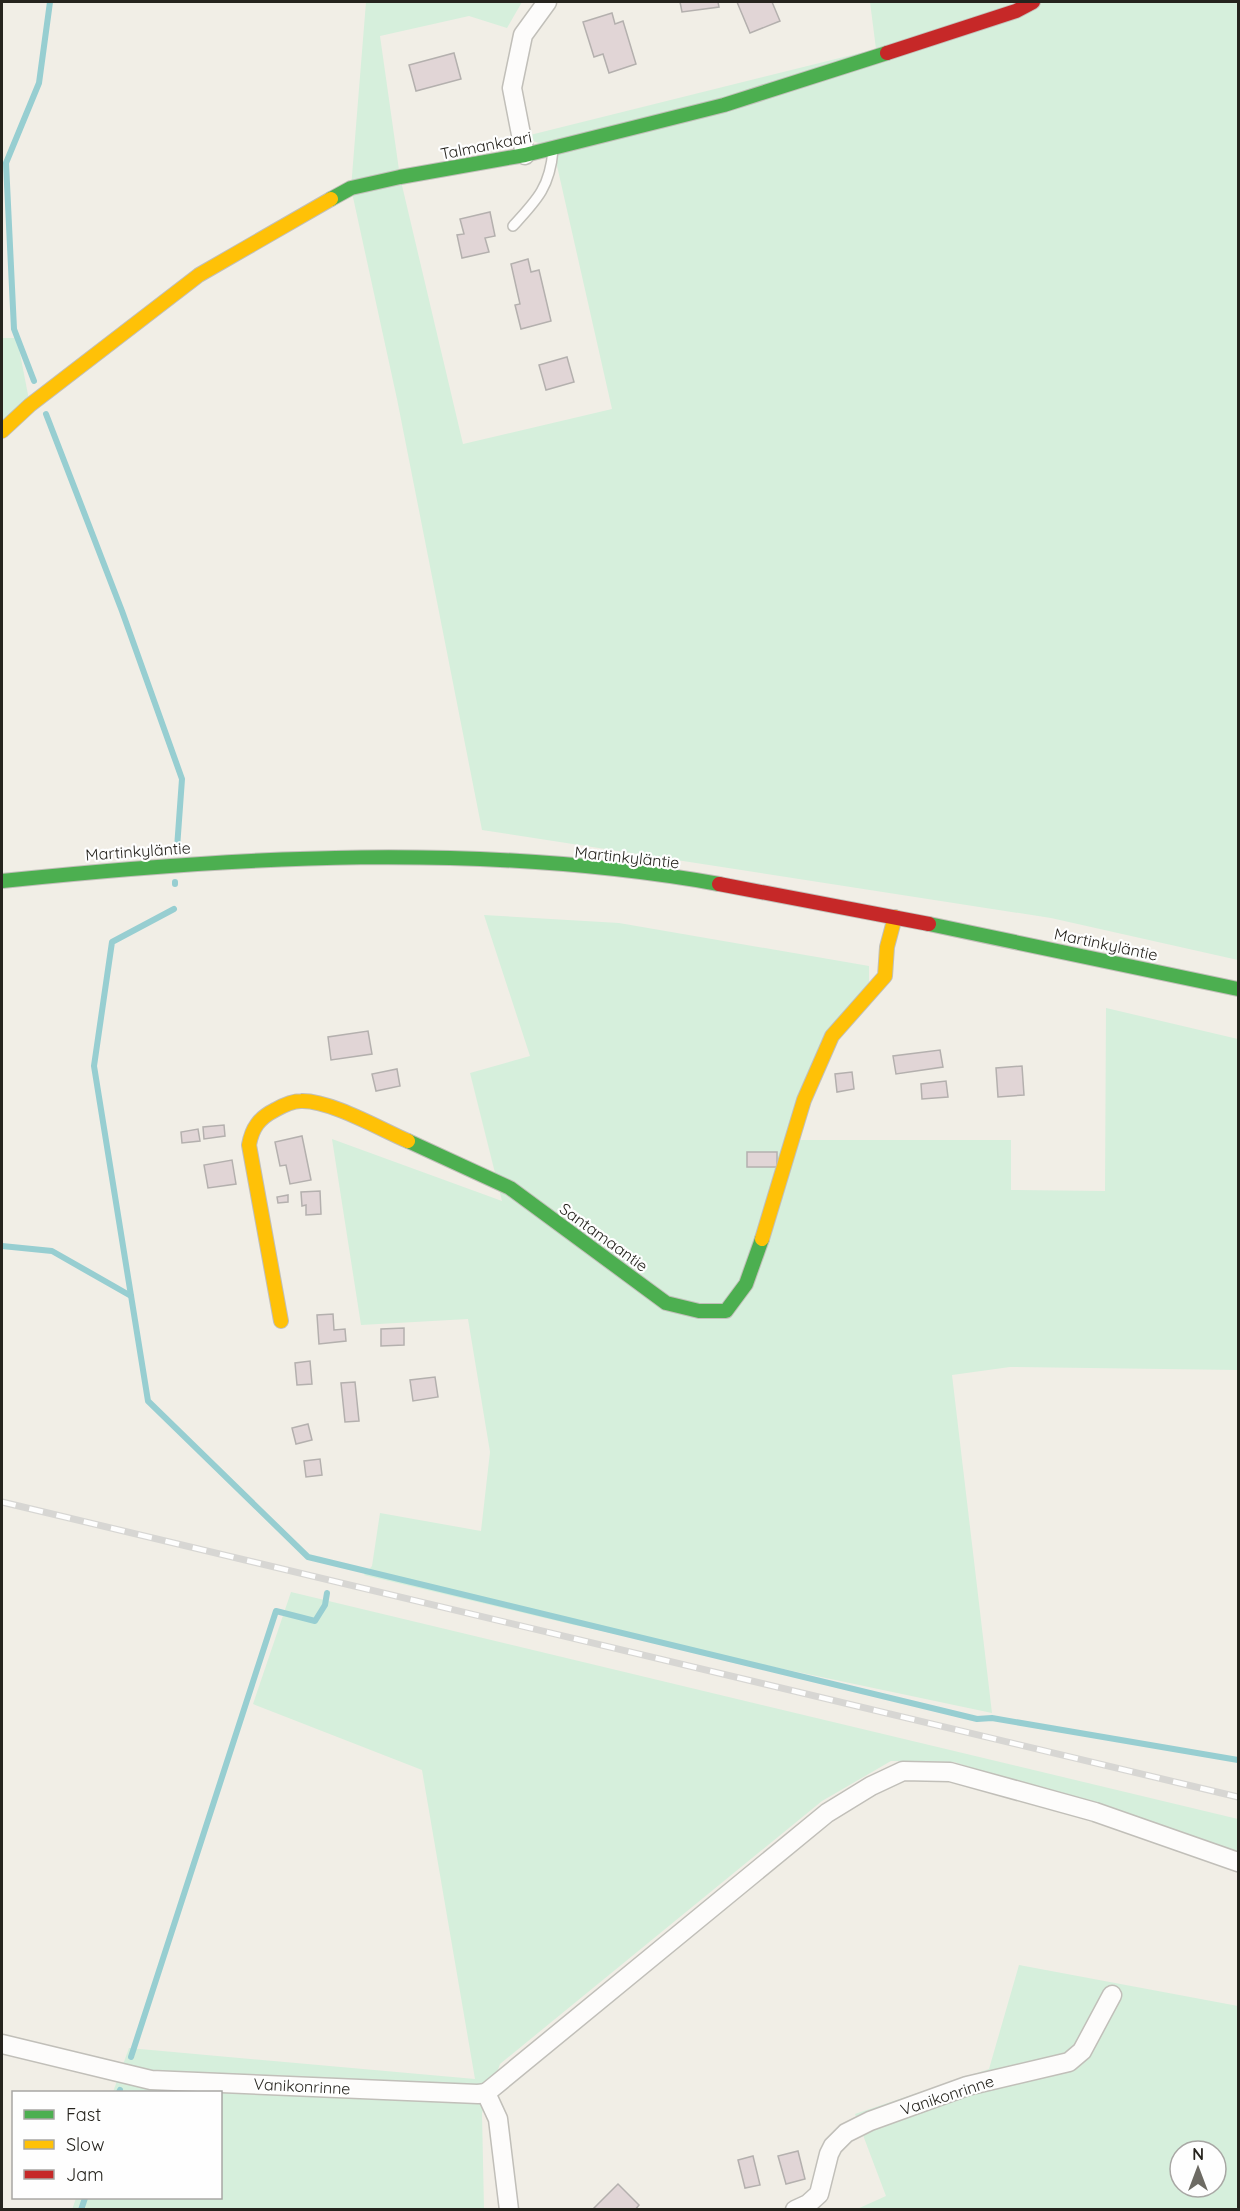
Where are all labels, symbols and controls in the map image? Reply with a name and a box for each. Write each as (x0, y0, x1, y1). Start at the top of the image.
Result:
street label: Talmankaari (439, 126, 533, 164)
street label: Martinkyläntie (85, 837, 191, 865)
street label: Martinkyläntie (574, 842, 680, 872)
street label: Martinkyläntie (1052, 923, 1160, 965)
street label: Santamaantie (556, 1198, 652, 1276)
street label: Vanikonrinne (898, 2070, 996, 2120)
street label: Vanikonrinne (253, 2073, 351, 2099)
legend (12, 2091, 222, 2199)
text: Fast (66, 2103, 101, 2126)
text: Slow (66, 2133, 104, 2156)
north arrow (1168, 2139, 1228, 2199)
text: N (1192, 2144, 1204, 2164)
text: Jam (66, 2163, 104, 2186)

